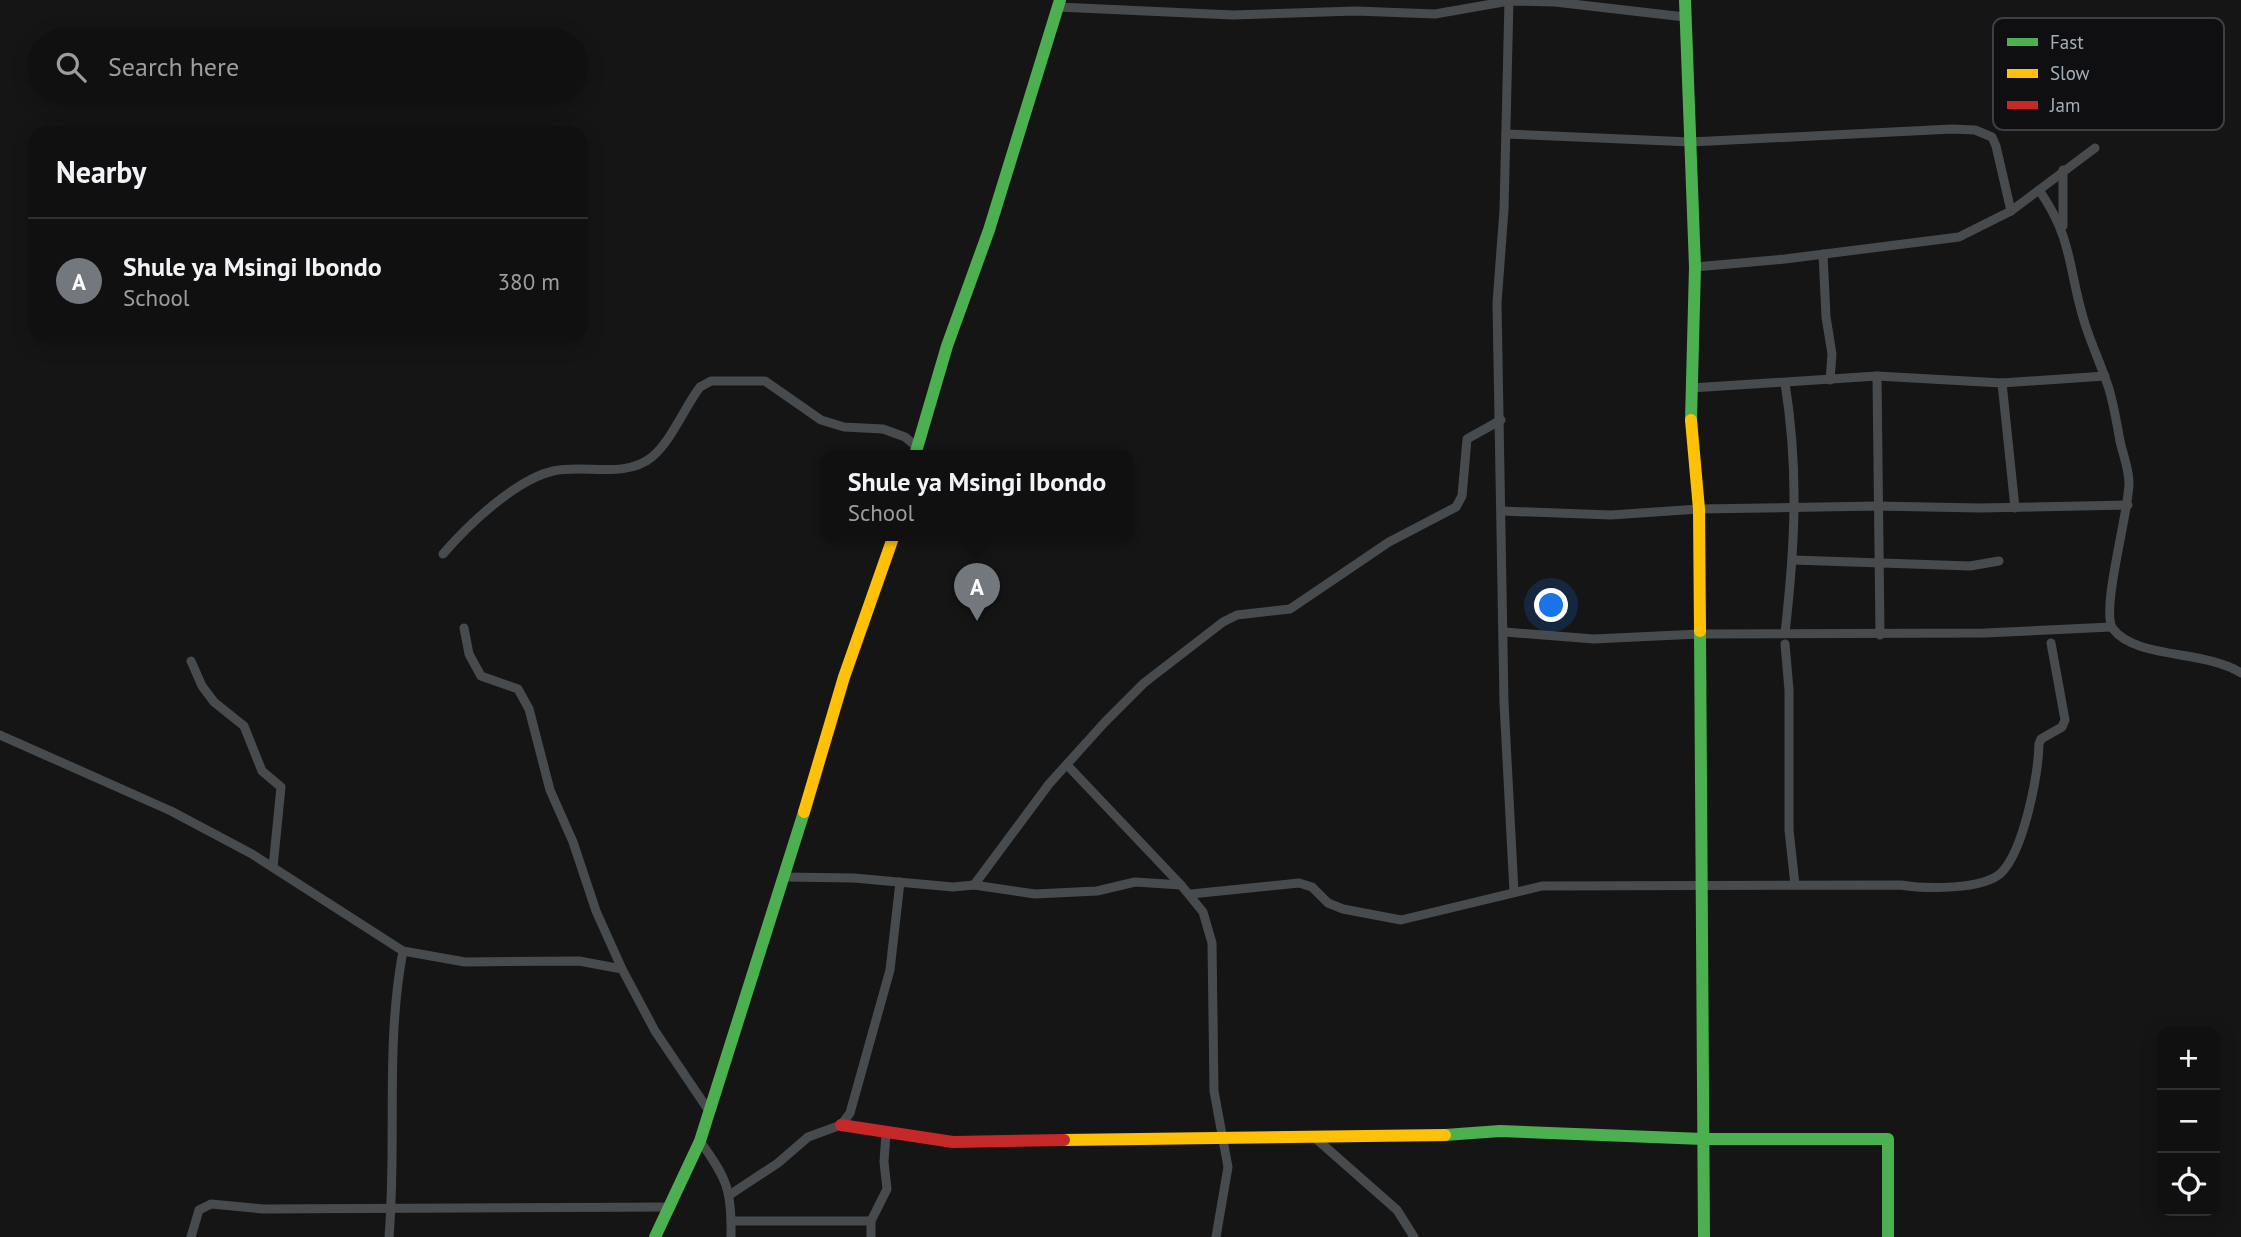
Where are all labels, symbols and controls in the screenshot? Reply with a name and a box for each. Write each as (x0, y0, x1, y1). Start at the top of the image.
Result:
legend (1993, 18, 2224, 130)
search box (28, 28, 588, 105)
text: Fast (2050, 30, 2084, 54)
icon: search (52, 48, 90, 86)
text: Search here (108, 50, 239, 83)
text: Slow (2050, 61, 2090, 85)
text: Jam (2049, 93, 2080, 117)
text: Nearby (56, 152, 146, 191)
text: Shule ya Msingi Ibondo (123, 250, 382, 283)
text: A (72, 267, 86, 296)
text: 380 m (498, 267, 560, 296)
text: School (123, 283, 190, 312)
popup (821, 450, 1133, 541)
text: Shule ya Msingi Ibondo (848, 465, 1106, 498)
text: School (848, 498, 914, 527)
pin: A (954, 563, 1000, 621)
your location (1534, 588, 1568, 622)
map controls (2157, 1027, 2220, 1216)
button: + (2157, 1027, 2220, 1090)
button: − (2157, 1090, 2220, 1153)
button: locate (2157, 1153, 2220, 1216)

